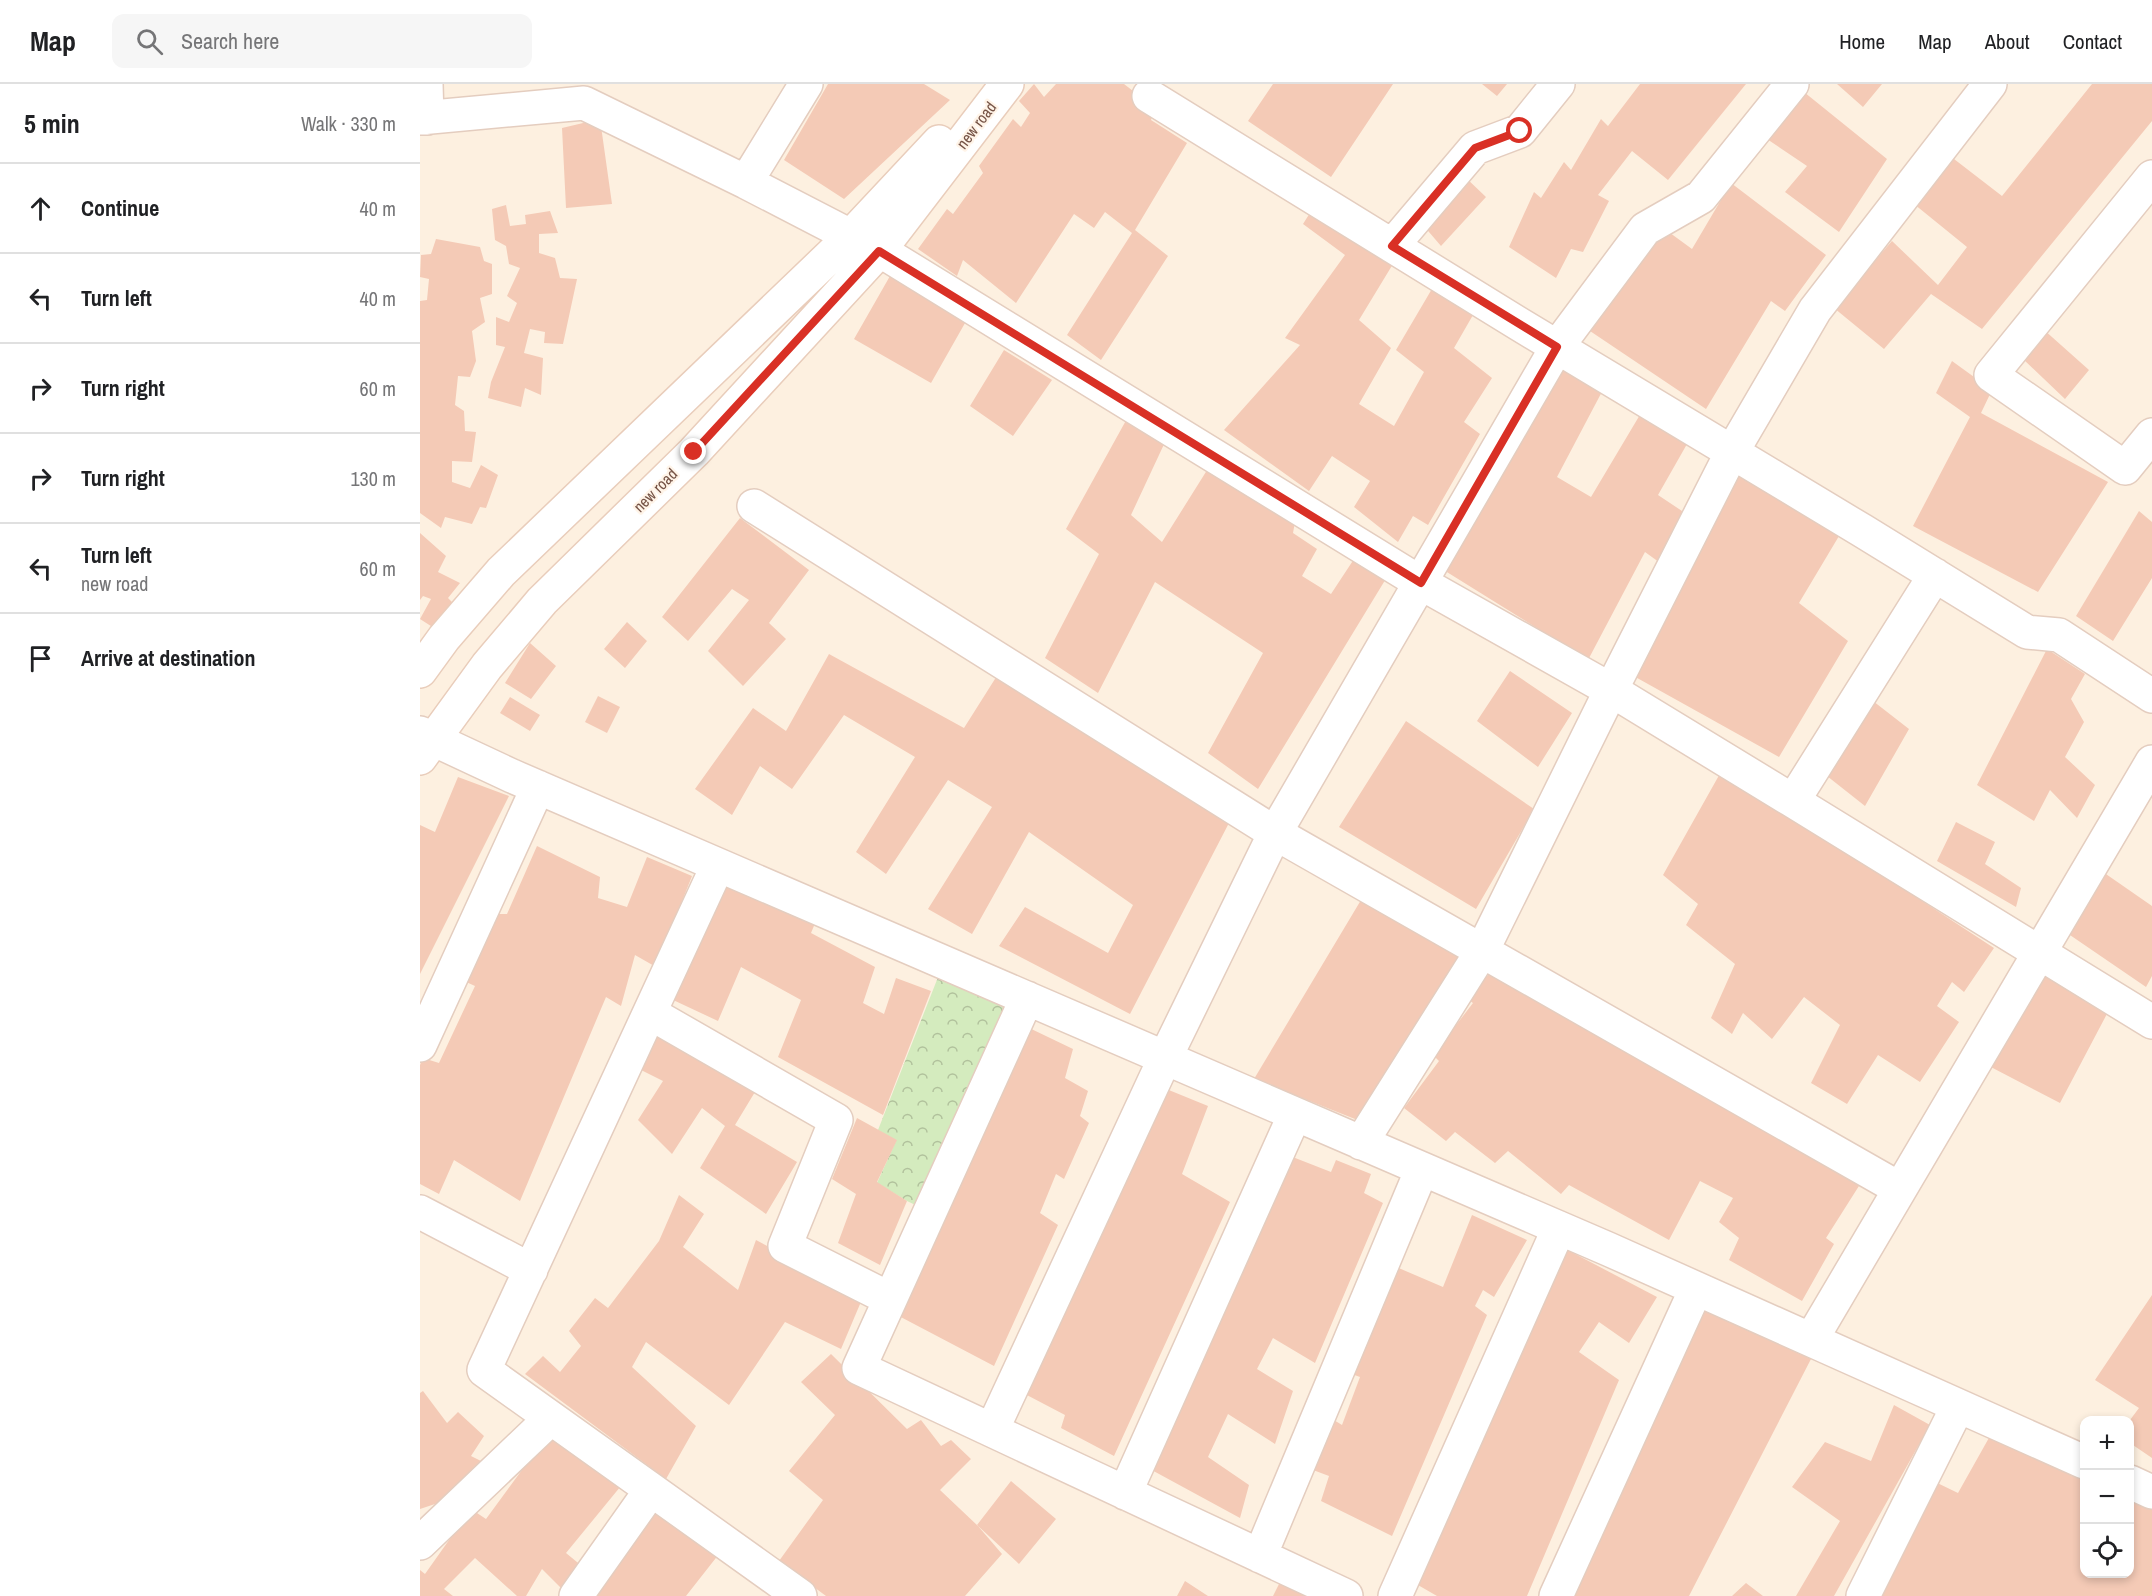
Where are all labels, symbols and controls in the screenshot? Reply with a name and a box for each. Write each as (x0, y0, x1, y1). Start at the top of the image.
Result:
search box (112, 14, 532, 68)
text: Map (30, 22, 76, 60)
icon: search (133, 25, 166, 58)
text: Search here (181, 26, 279, 56)
text: Home (1839, 27, 1885, 56)
text: Map (1918, 27, 1952, 56)
text: About (1985, 27, 2030, 56)
text: Contact (2063, 27, 2122, 56)
street label: new road (951, 97, 1001, 153)
text: 5 min (24, 106, 80, 141)
text: Walk · 330 m (301, 110, 396, 137)
route start (1506, 117, 1532, 143)
icon: ahead (24, 192, 57, 225)
text: Continue (81, 193, 159, 223)
text: 40 m (360, 195, 396, 222)
icon: left (24, 282, 57, 315)
text: Turn left (81, 283, 152, 313)
text: 40 m (360, 285, 396, 312)
icon: right (24, 372, 57, 405)
text: Turn right (81, 373, 165, 403)
text: 60 m (360, 375, 396, 402)
route end (680, 438, 706, 464)
icon: right (24, 462, 57, 495)
text: Turn right (81, 463, 165, 493)
street label: new road (628, 463, 682, 517)
text: 130 m (350, 465, 396, 492)
text: Turn left (81, 540, 152, 570)
icon: left (24, 552, 57, 585)
text: 60 m (360, 555, 396, 582)
text: new road (81, 570, 148, 597)
icon: arrive (24, 642, 57, 675)
text: Arrive at destination (81, 643, 255, 673)
map controls (2080, 1416, 2134, 1578)
button: + (2080, 1416, 2134, 1470)
button: − (2080, 1470, 2134, 1524)
button: locate (2080, 1524, 2134, 1578)

